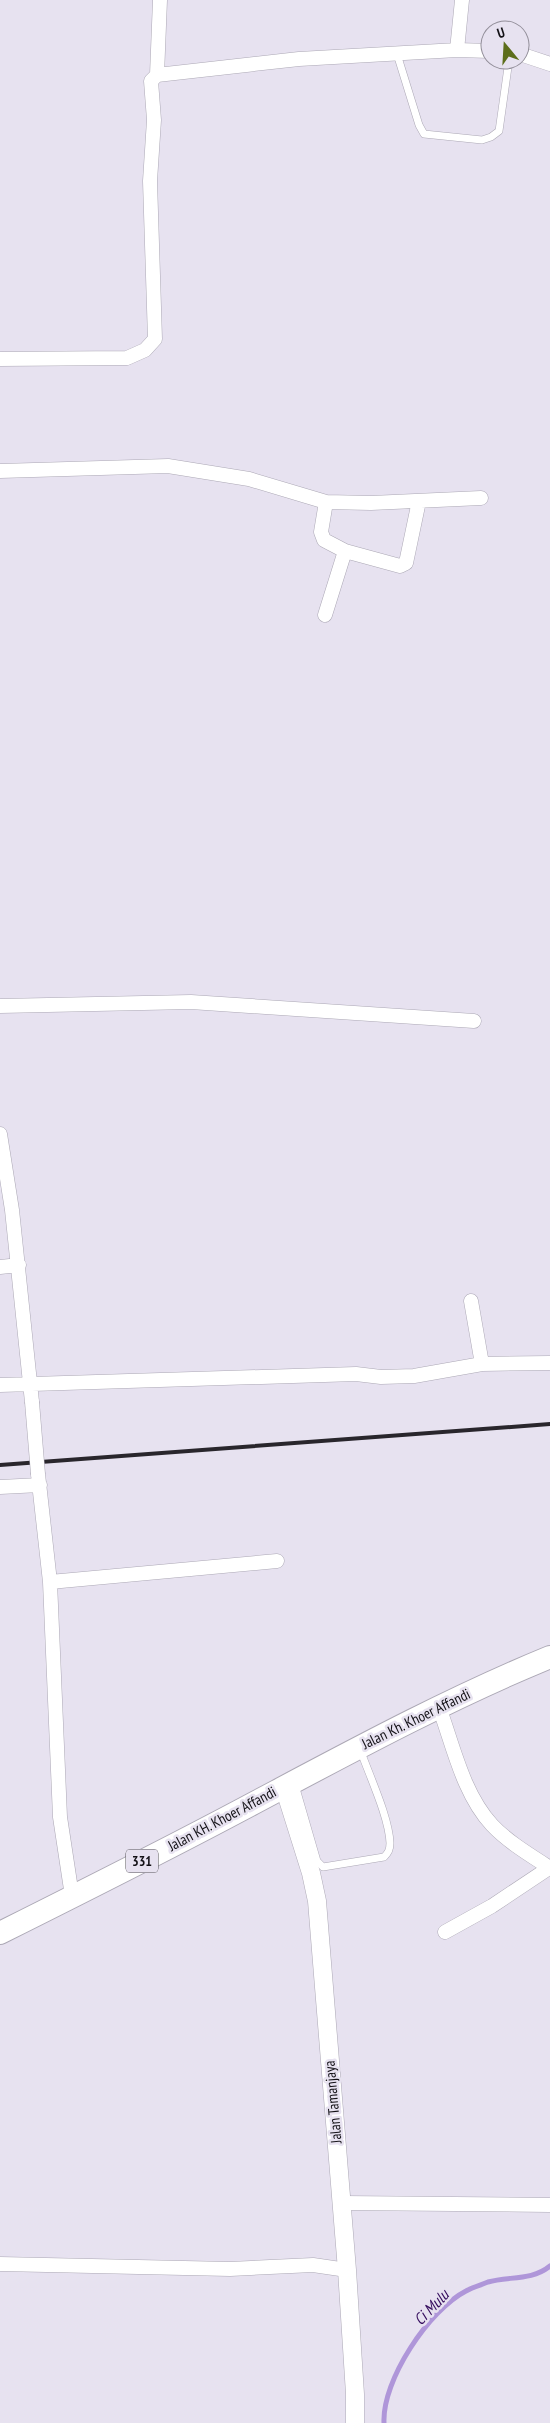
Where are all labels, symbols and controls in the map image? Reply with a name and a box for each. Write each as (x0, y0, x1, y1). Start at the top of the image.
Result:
north arrow (480, 20, 530, 70)
text: U (495, 23, 507, 42)
street label: Jalan Kh. Khoer Affandi (357, 1684, 473, 1753)
street label: Jalan KH. Khoer Affandi (164, 1782, 279, 1856)
road number: 331 (126, 1850, 158, 1872)
street label: Jalan Tamanjaya (319, 2060, 346, 2145)
water label: Ci Mulu (409, 2284, 454, 2329)

